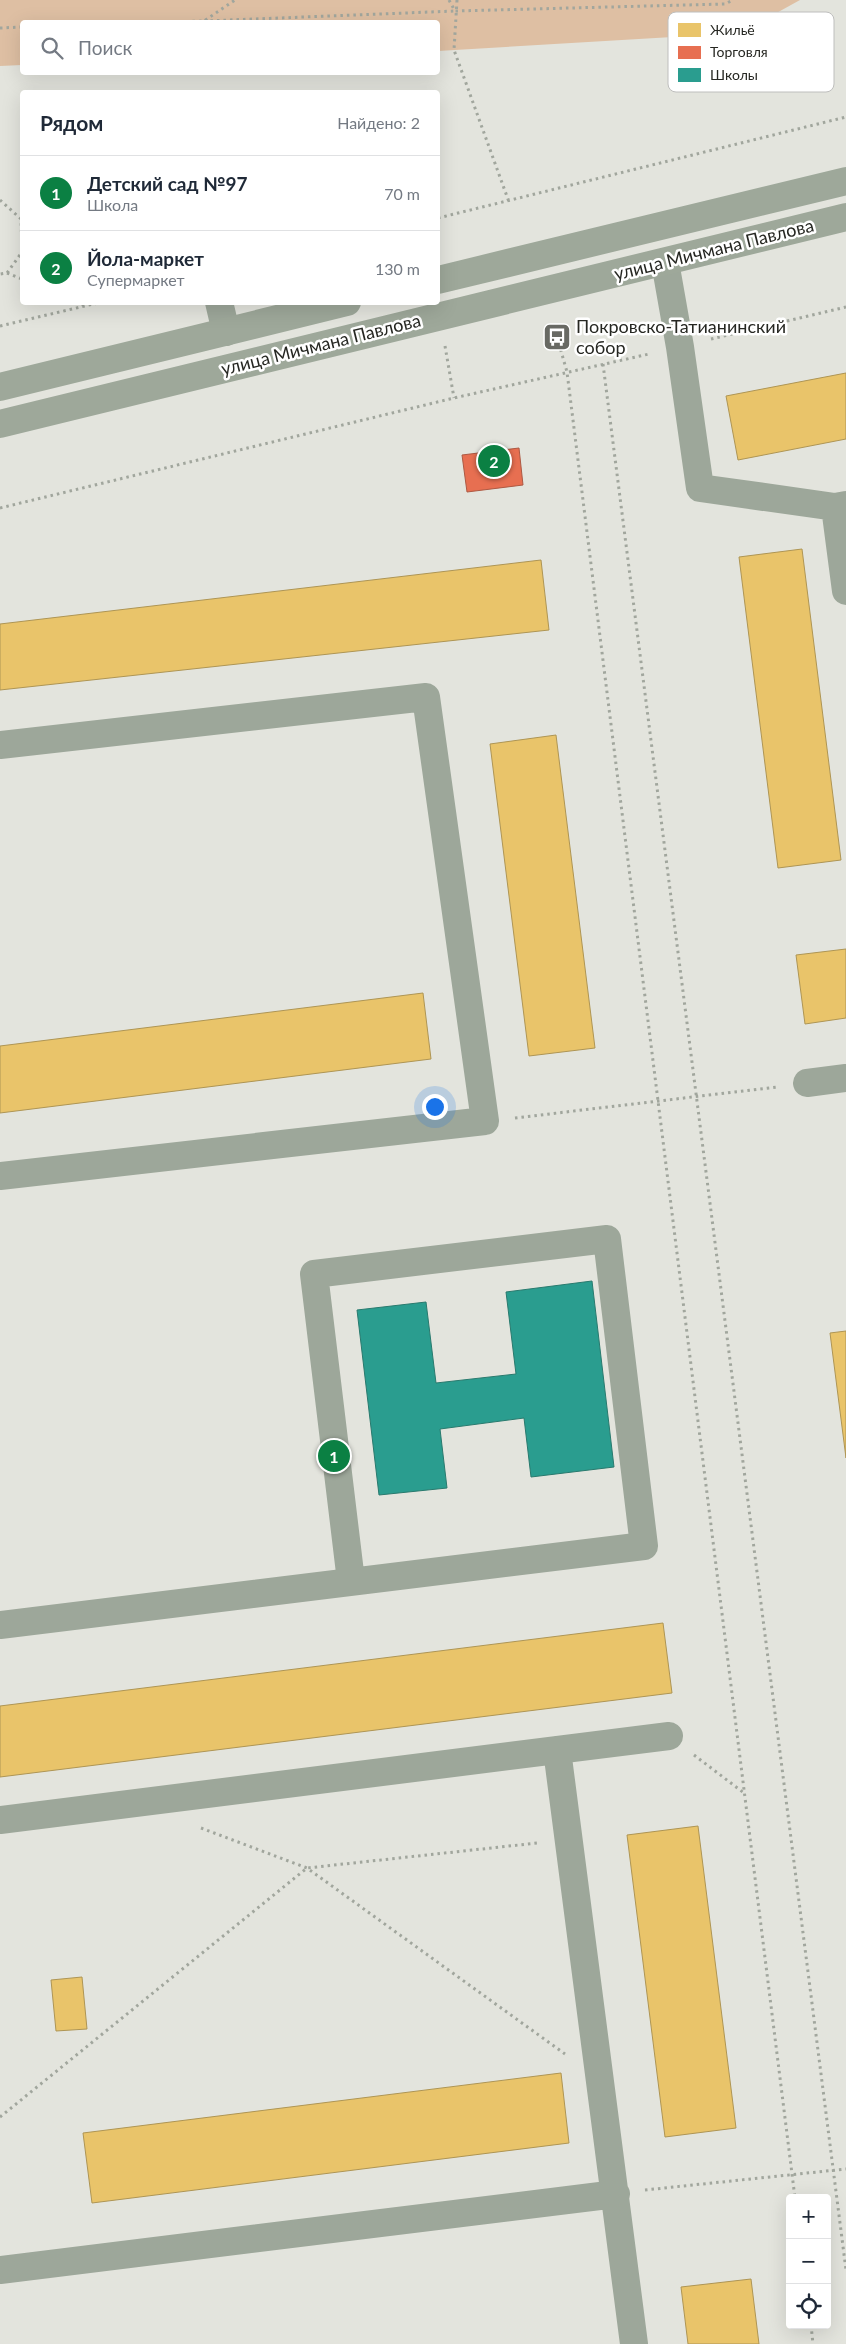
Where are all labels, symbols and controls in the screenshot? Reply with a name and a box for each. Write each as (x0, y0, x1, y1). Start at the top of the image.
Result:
legend (668, 12, 834, 92)
search box (20, 20, 440, 75)
text: Жильё (710, 21, 755, 38)
icon: search (38, 34, 66, 62)
text: Поиск (78, 36, 132, 59)
text: Торговля (710, 43, 768, 60)
text: Школы (710, 66, 758, 83)
text: Рядом (40, 110, 103, 135)
text: Найдено: 2 (337, 113, 420, 132)
text: Детский сад №97 (87, 172, 248, 195)
text: 1 (51, 184, 61, 203)
text: 70 m (384, 184, 420, 203)
text: Школа (87, 195, 138, 214)
street label: улица Мичмана Павлова (612, 214, 816, 284)
text: Йола-маркет (87, 247, 204, 270)
text: 2 (51, 259, 61, 278)
text: 130 m (375, 259, 420, 278)
text: Супермаркет (87, 270, 185, 289)
street label: улица Мичмана Павлова (219, 309, 423, 379)
place label: Покровско-Татианинский собор (576, 315, 786, 358)
bus stop icon: Покровско-Татианинский собор (542, 322, 572, 352)
pin: 2 (478, 442, 510, 480)
your location (422, 1094, 448, 1120)
pin: 1 (318, 1437, 350, 1475)
map controls (786, 2194, 831, 2329)
button: + (786, 2194, 831, 2239)
button: − (786, 2239, 831, 2284)
button: locate (786, 2284, 831, 2329)

